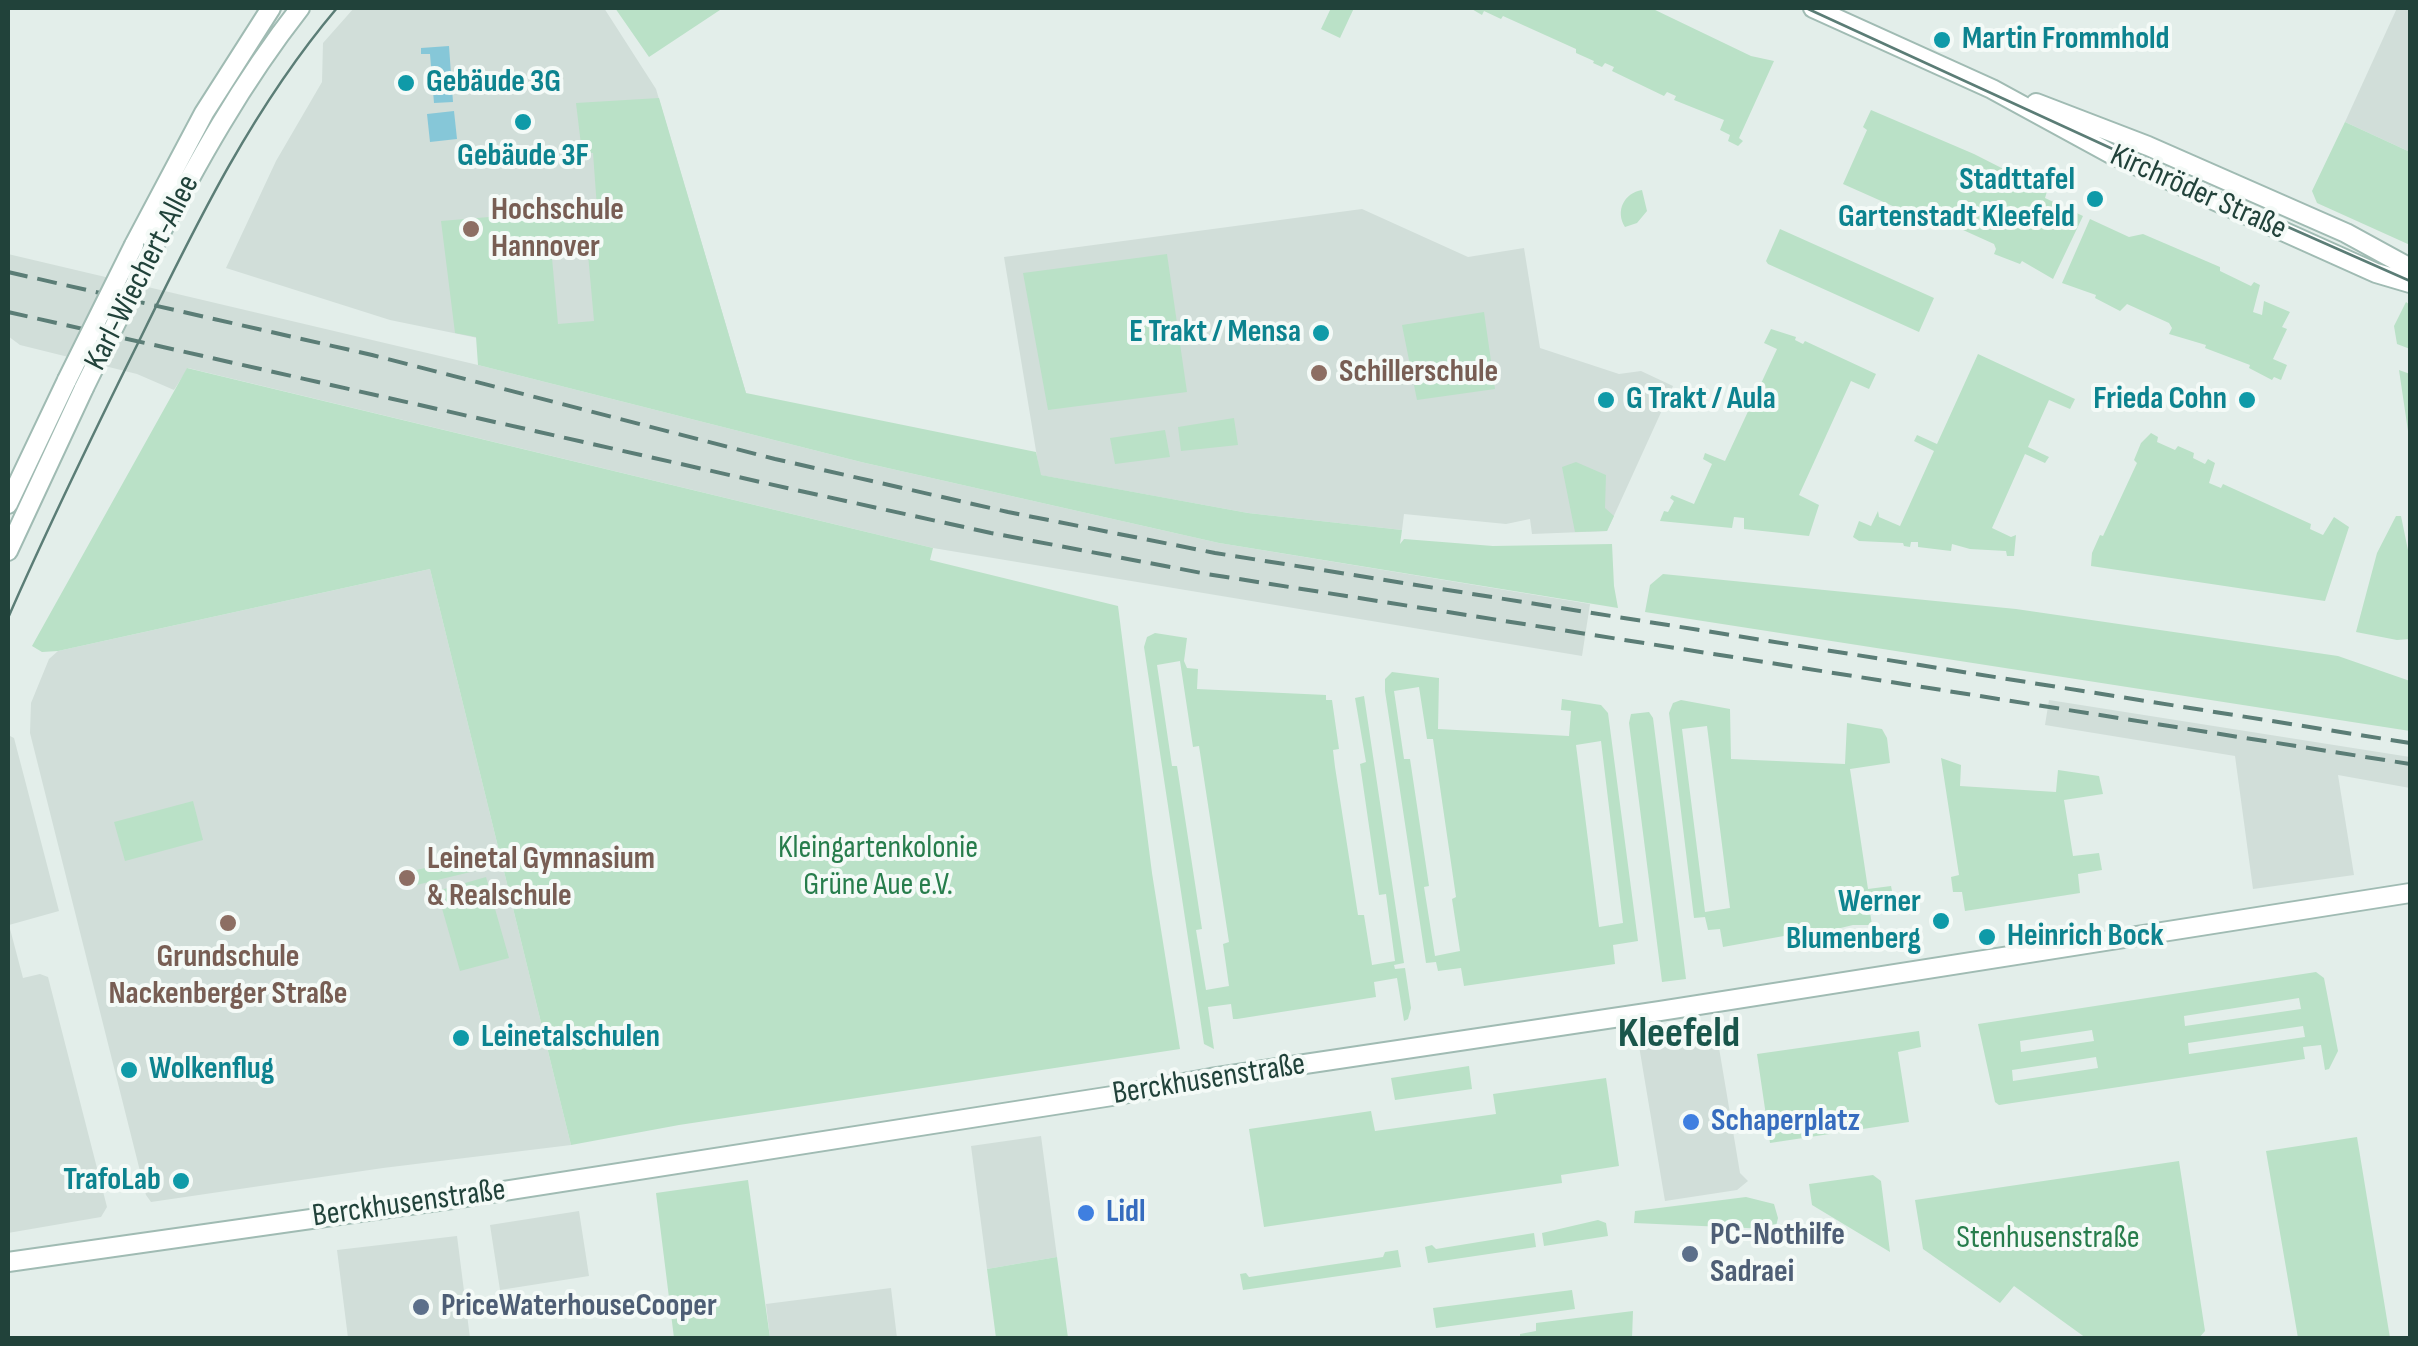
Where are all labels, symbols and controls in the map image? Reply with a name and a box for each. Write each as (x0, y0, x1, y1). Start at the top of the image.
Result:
place label: Martin Frommhold (1962, 21, 2170, 59)
marker: Martin Frommhold (1931, 29, 1953, 51)
place label: Gebäude 3G (426, 64, 561, 102)
marker: Gebäude 3G (395, 72, 417, 94)
marker: Gebäude 3F (512, 111, 534, 133)
street label: Kirchröder Straße (2104, 137, 2292, 249)
place label: Gebäude 3F (457, 138, 589, 176)
place label: Stadttafel Gartenstadt Kleefeld (1838, 162, 2075, 237)
street label: Karl-Wiechert-Allee (77, 169, 209, 377)
marker: Stadttafel Gartenstadt Kleefeld (2084, 188, 2106, 210)
place label: Hochschule Hannover (491, 192, 624, 267)
marker: Hochschule Hannover (460, 218, 482, 240)
place label: E Trakt / Mensa (1129, 314, 1301, 352)
marker: E Trakt / Mensa (1310, 322, 1332, 344)
place label: Schillerschule (1339, 354, 1498, 392)
marker: Schillerschule (1308, 362, 1330, 384)
place label: G Trakt / Aula (1626, 381, 1776, 419)
place label: Frieda Cohn (2093, 381, 2227, 419)
marker: G Trakt / Aula (1595, 389, 1617, 411)
marker: Frieda Cohn (2236, 389, 2258, 411)
park label: Kleingartenkolonie Grüne Aue e.V. (778, 830, 978, 905)
place label: Leinetal Gymnasium & Realschule (427, 841, 655, 916)
marker: Leinetal Gymnasium & Realschule (396, 867, 418, 889)
place label: Werner Blumenberg (1786, 884, 1921, 959)
marker: Werner Blumenberg (1930, 910, 1952, 932)
marker: Grundschule Nackenberger Straße (217, 912, 239, 934)
place label: Heinrich Bock (2007, 918, 2164, 956)
marker: Heinrich Bock (1976, 926, 1998, 948)
place label: Grundschule Nackenberger Straße (109, 939, 347, 1014)
district label: Kleefeld (1618, 1010, 1740, 1060)
place label: Leinetalschulen (481, 1019, 660, 1057)
marker: Leinetalschulen (450, 1027, 472, 1049)
street label: Berckhusenstraße (1110, 1046, 1308, 1114)
place label: Wolkenflug (149, 1051, 274, 1089)
marker: Wolkenflug (118, 1059, 140, 1081)
place label: Schaperplatz (1711, 1103, 1860, 1141)
marker: Schaperplatz (1680, 1111, 1702, 1133)
place label: TrafoLab (63, 1162, 161, 1200)
marker: TrafoLab (170, 1170, 192, 1192)
street label: Berckhusenstraße (310, 1171, 508, 1237)
place label: Lidl (1106, 1194, 1146, 1232)
marker: Lidl (1075, 1202, 1097, 1224)
place label: PC-Nothilfe Sadraei (1710, 1217, 1845, 1292)
park label: Stenhusenstraße (1956, 1220, 2140, 1258)
marker: PC-Nothilfe Sadraei (1679, 1243, 1701, 1265)
place label: PriceWaterhouseCooper (441, 1288, 717, 1326)
marker: PriceWaterhouseCooper (410, 1296, 432, 1318)

